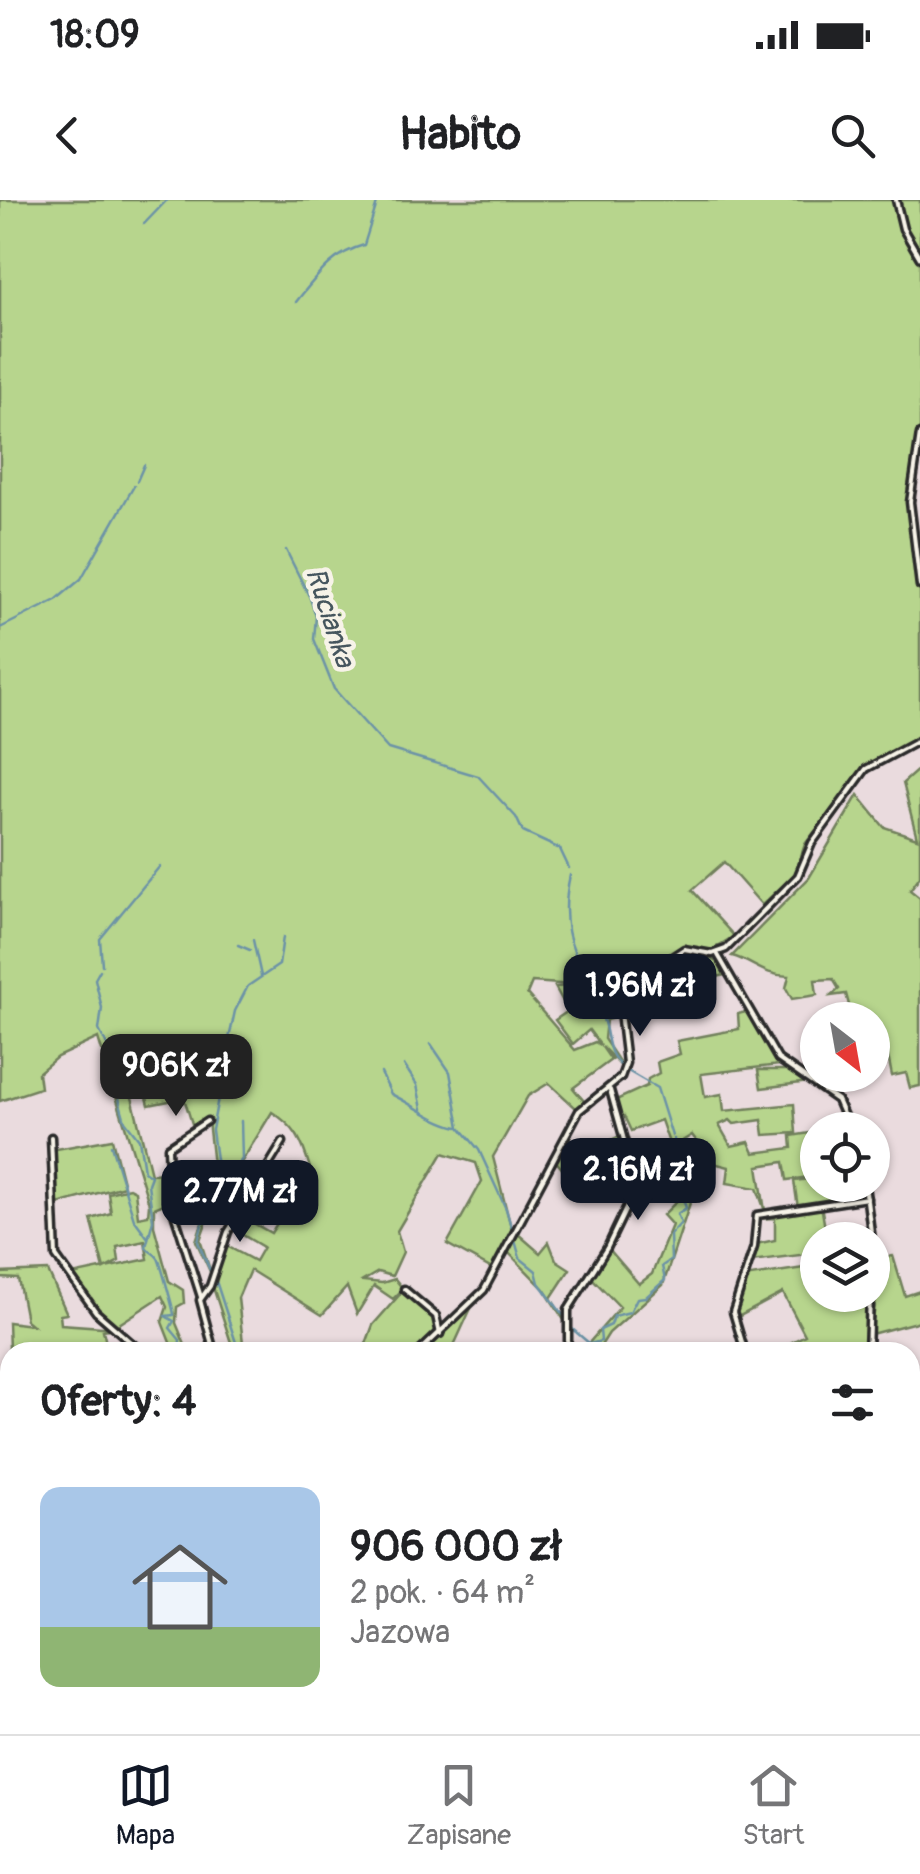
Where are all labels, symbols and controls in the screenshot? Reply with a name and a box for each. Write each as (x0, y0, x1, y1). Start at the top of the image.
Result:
text: 18:09 (50, 11, 140, 59)
text: Habito (399, 107, 521, 163)
icon: back (40, 108, 95, 163)
icon: search (825, 108, 880, 163)
water label: Rucianka (297, 563, 363, 673)
pin: 1.96M zł (537, 954, 743, 1039)
text: 1.96M zł (585, 966, 695, 1006)
north arrow (800, 1002, 890, 1092)
map controls (800, 1002, 890, 1312)
pin: 906K zł (84, 1034, 268, 1119)
text: 906K zł (122, 1046, 230, 1086)
button: locate (800, 1112, 890, 1202)
pin: 2.16M zł (535, 1138, 741, 1223)
text: 2.16M zł (583, 1150, 693, 1190)
pin: 2.77M zł (137, 1160, 343, 1245)
text: 2.77M zł (183, 1172, 297, 1212)
button: layers (800, 1222, 890, 1312)
icon: filters (825, 1375, 880, 1430)
text: Oferty: 4 (40, 1376, 196, 1428)
text: 906 000 zł (350, 1521, 561, 1573)
icon: home (120, 1527, 240, 1647)
text: 2 pok. · 64 m² (350, 1573, 535, 1613)
text: Jazowa (350, 1613, 450, 1653)
tab: Mapa (116, 1758, 175, 1853)
tab: Zapisane (406, 1758, 511, 1853)
tab: Start (742, 1758, 804, 1853)

